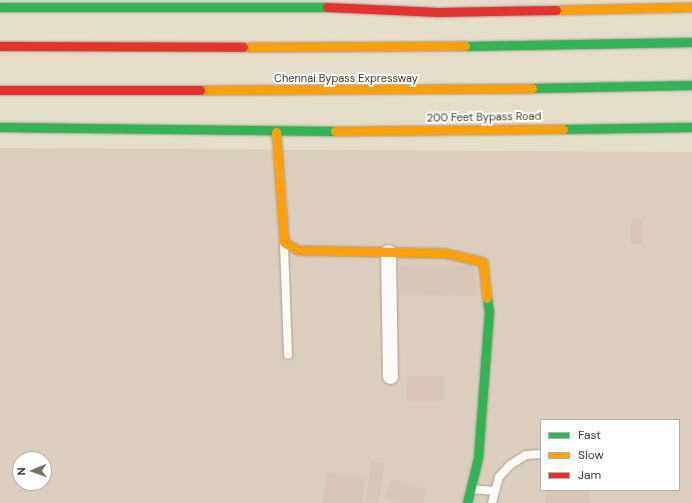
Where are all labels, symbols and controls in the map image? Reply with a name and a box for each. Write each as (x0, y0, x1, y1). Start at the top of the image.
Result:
street label: Chennai Bypass Expressway (274, 71, 418, 85)
street label: 200 Feet Bypass Road (427, 109, 541, 125)
legend (540, 419, 680, 491)
text: Fast (578, 427, 601, 443)
text: Slow (578, 447, 604, 463)
north arrow (12, 451, 52, 491)
text: N (14, 467, 28, 476)
text: Jam (578, 467, 601, 483)

